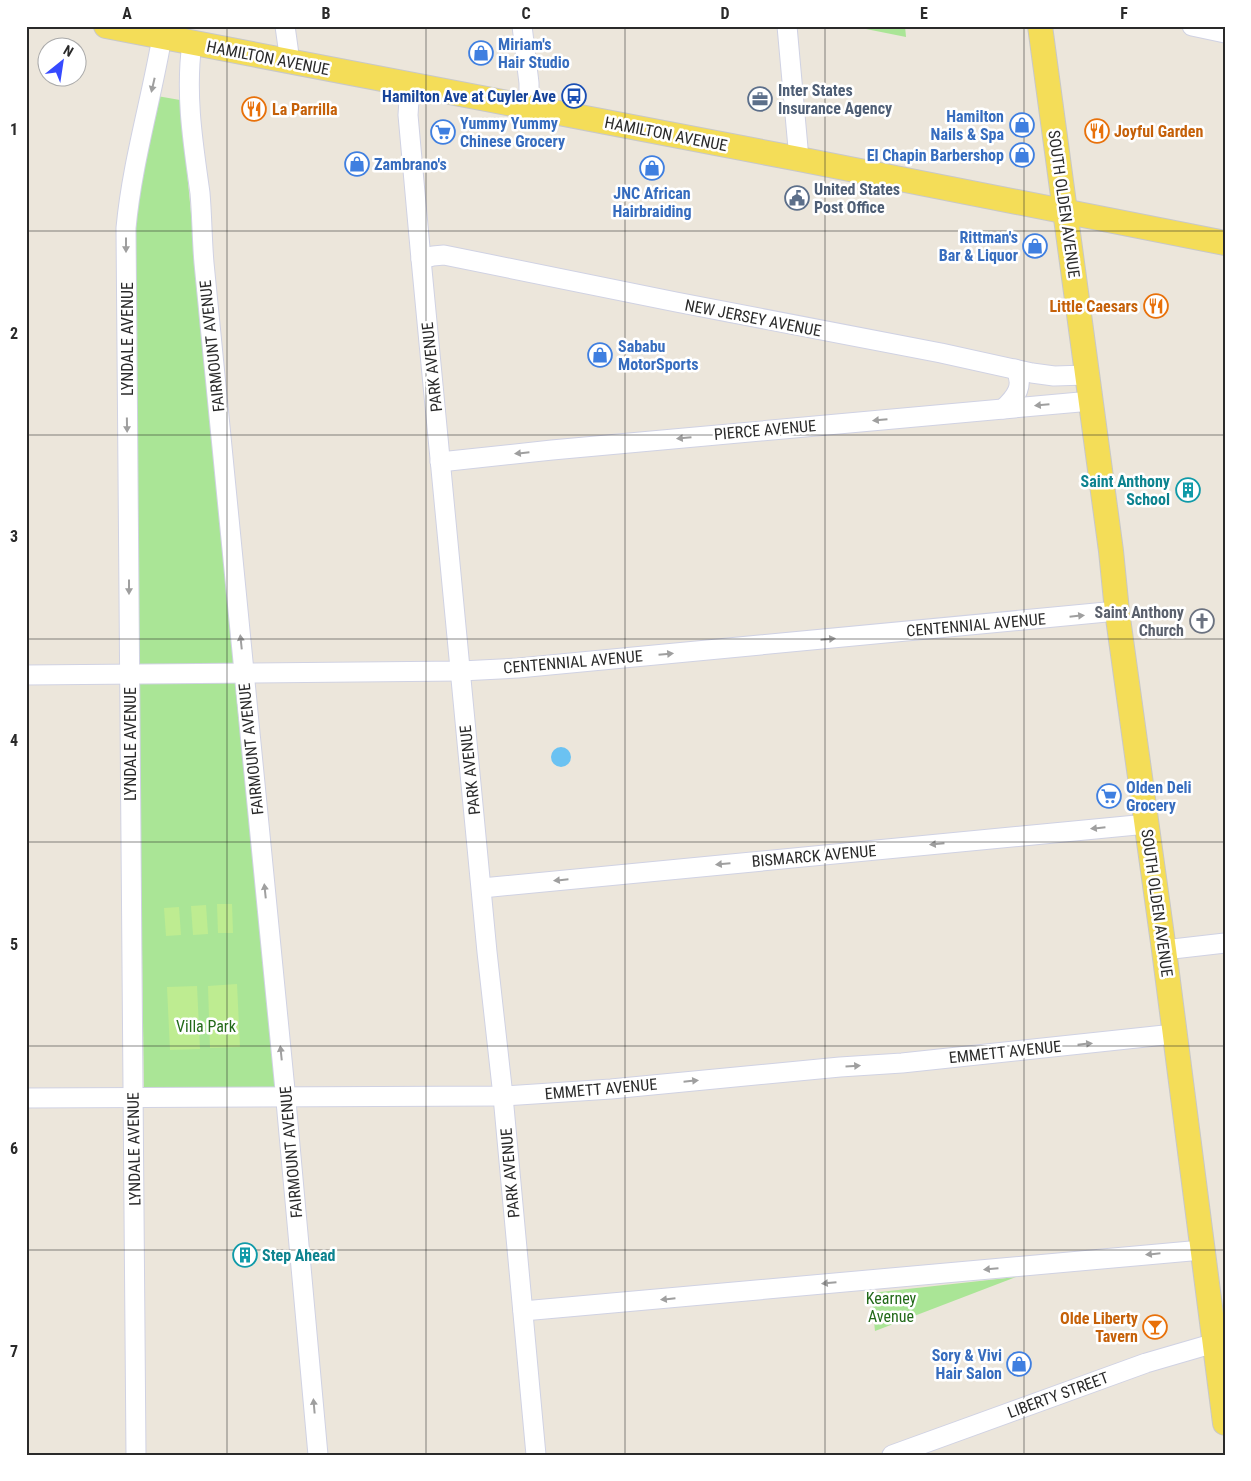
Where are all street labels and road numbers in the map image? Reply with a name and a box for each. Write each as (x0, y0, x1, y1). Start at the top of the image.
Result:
street label: HAMILTON AVENUE (205, 37, 331, 79)
street label: HAMILTON AVENUE (603, 113, 729, 155)
street label: SOUTH OLDEN AVENUE (1044, 129, 1084, 279)
street label: FAIRMOUNT AVENUE (196, 279, 228, 413)
street label: LYNDALE AVENUE (118, 282, 137, 396)
street label: NEW JERSEY AVENUE (683, 295, 823, 341)
street label: PARK AVENUE (418, 321, 446, 413)
street label: PIERCE AVENUE (713, 416, 817, 444)
street label: CENTENNIAL AVENUE (906, 609, 1046, 641)
street label: CENTENNIAL AVENUE (503, 646, 643, 678)
street label: FAIRMOUNT AVENUE (235, 682, 267, 816)
street label: LYNDALE AVENUE (121, 687, 140, 801)
street label: PARK AVENUE (456, 724, 484, 816)
street label: SOUTH OLDEN AVENUE (1137, 828, 1177, 978)
street label: BISMARCK AVENUE (751, 841, 877, 871)
street label: EMMETT AVENUE (948, 1037, 1062, 1067)
street label: EMMETT AVENUE (544, 1075, 658, 1103)
street label: FAIRMOUNT AVENUE (276, 1085, 306, 1219)
street label: LYNDALE AVENUE (124, 1092, 144, 1206)
street label: PARK AVENUE (497, 1127, 523, 1219)
street label: LIBERTY STREET (1005, 1368, 1111, 1422)

